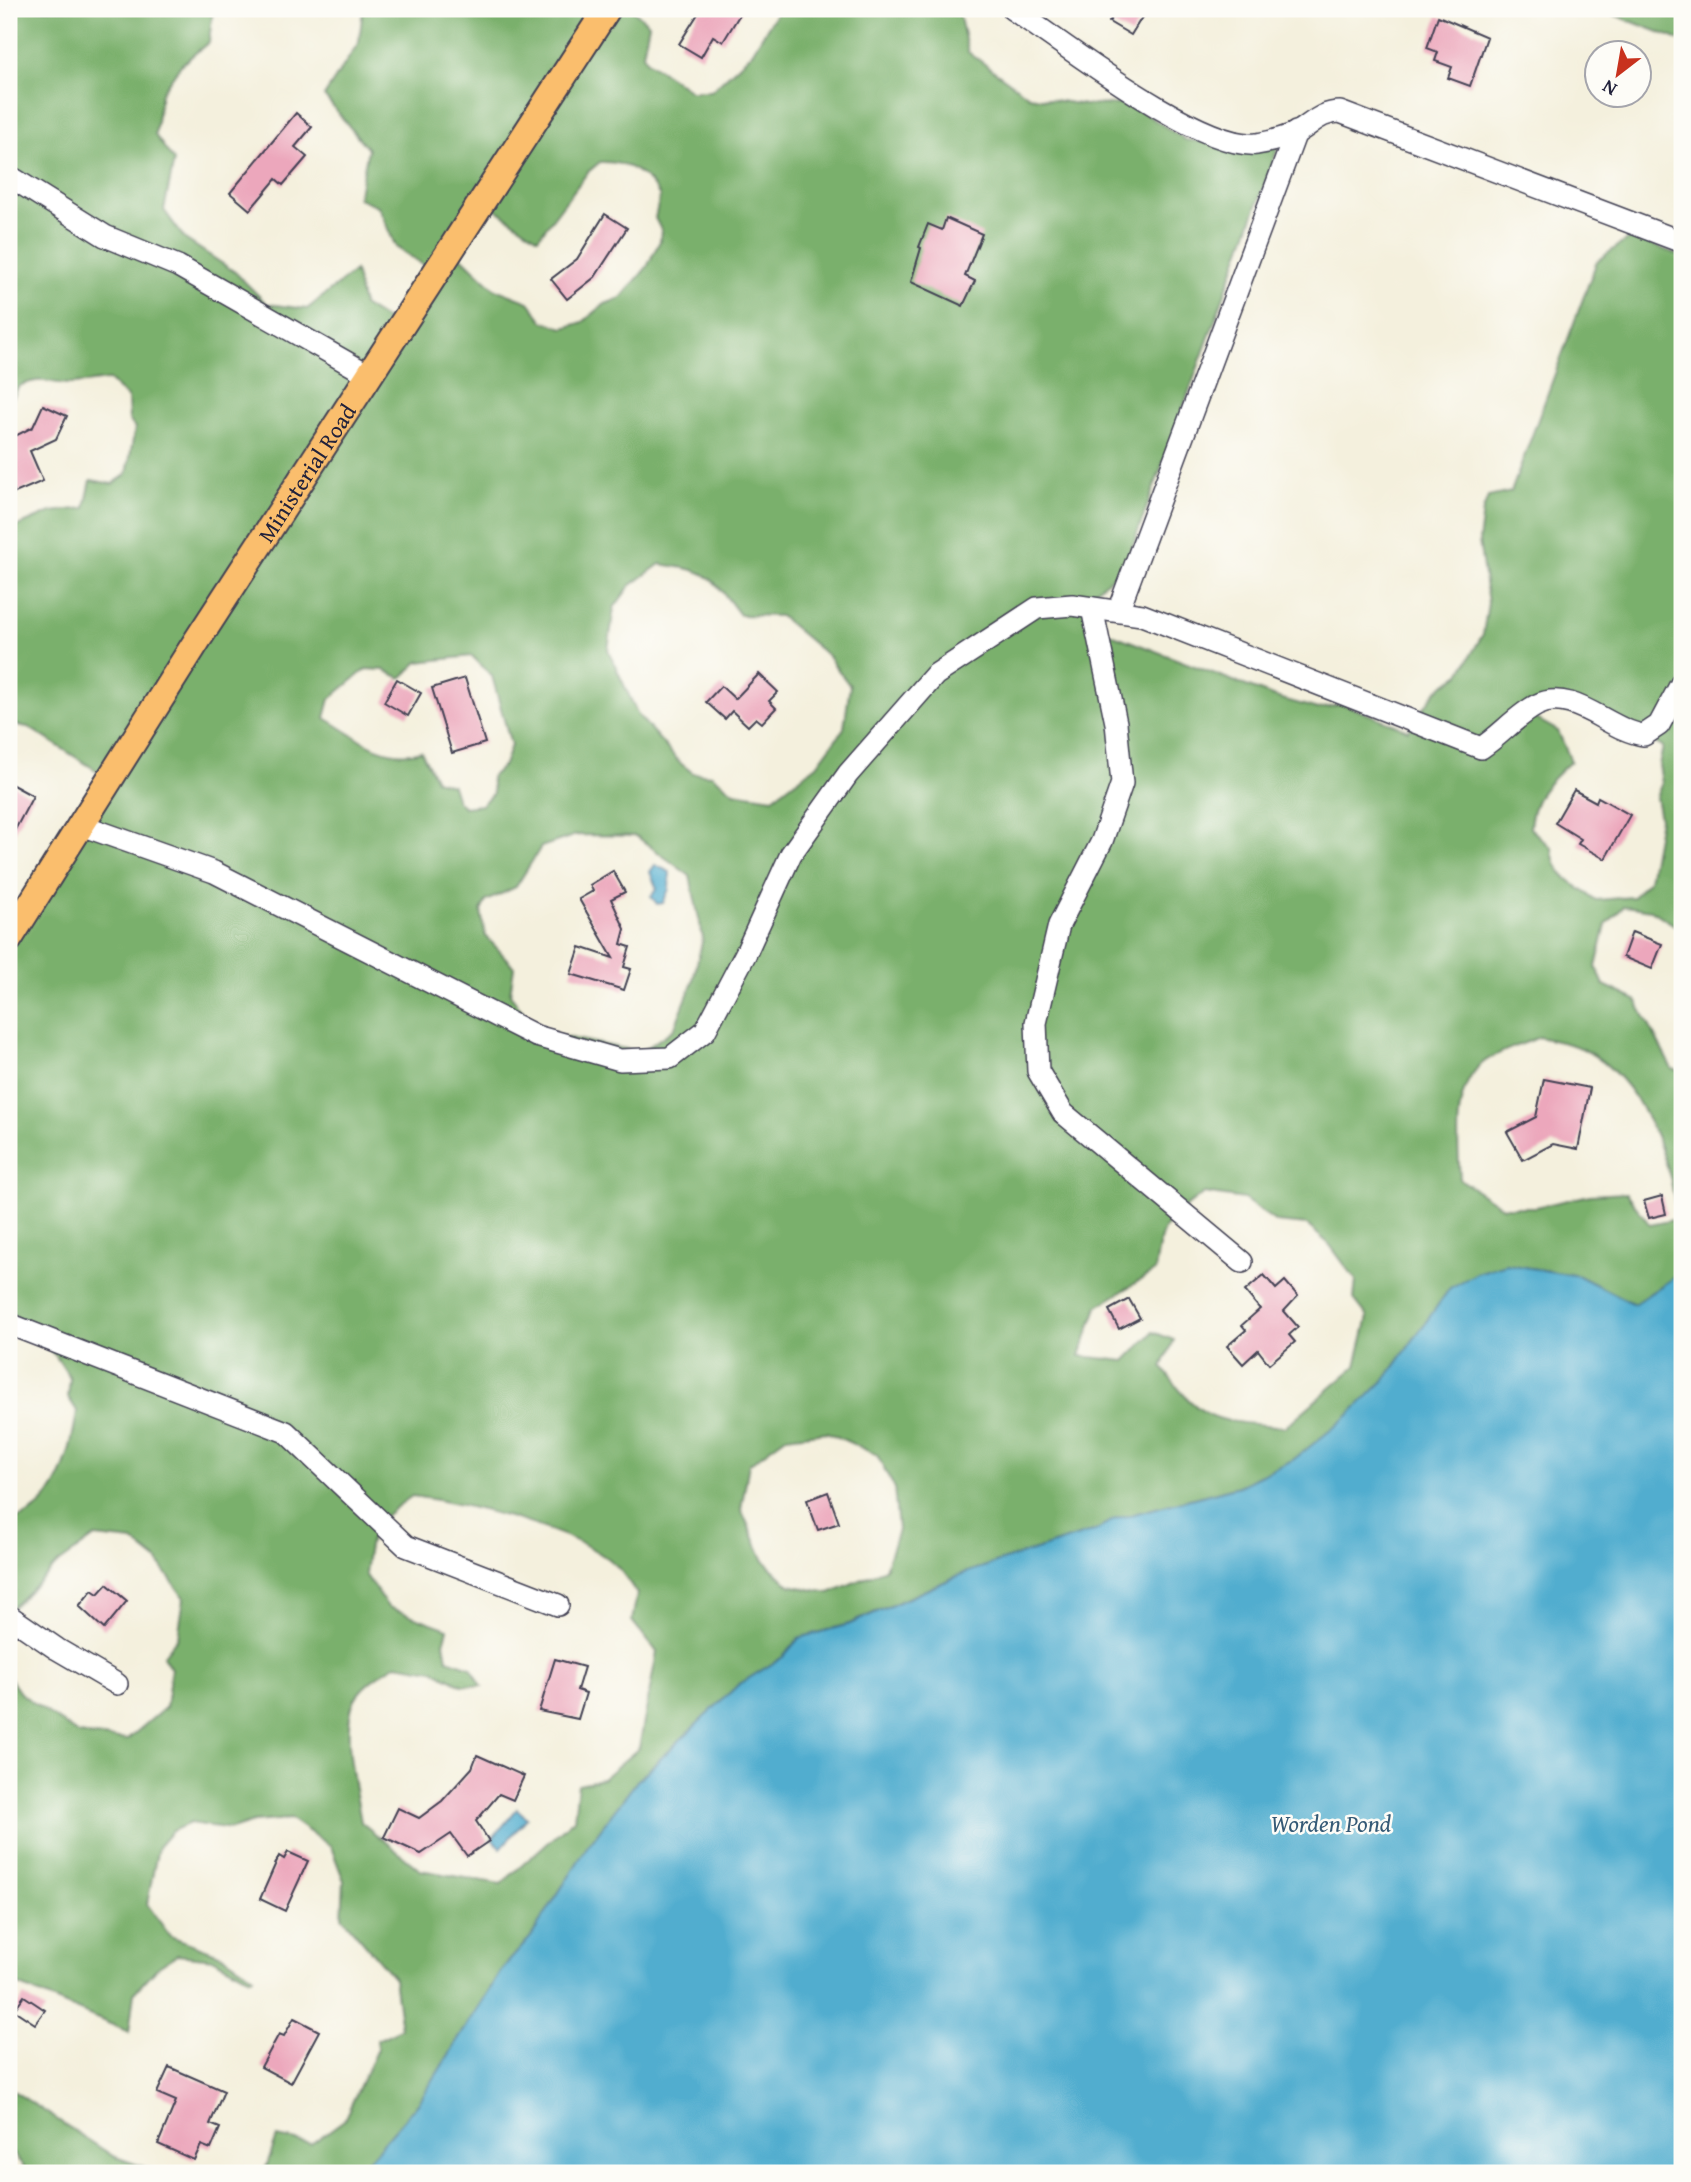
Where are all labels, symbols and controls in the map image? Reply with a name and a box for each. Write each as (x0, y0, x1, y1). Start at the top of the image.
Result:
north arrow (1582, 38, 1652, 108)
text: N (1596, 73, 1622, 104)
street label: Ministerial Road (249, 396, 364, 548)
water label: Worden Pond (1271, 1806, 1392, 1841)

